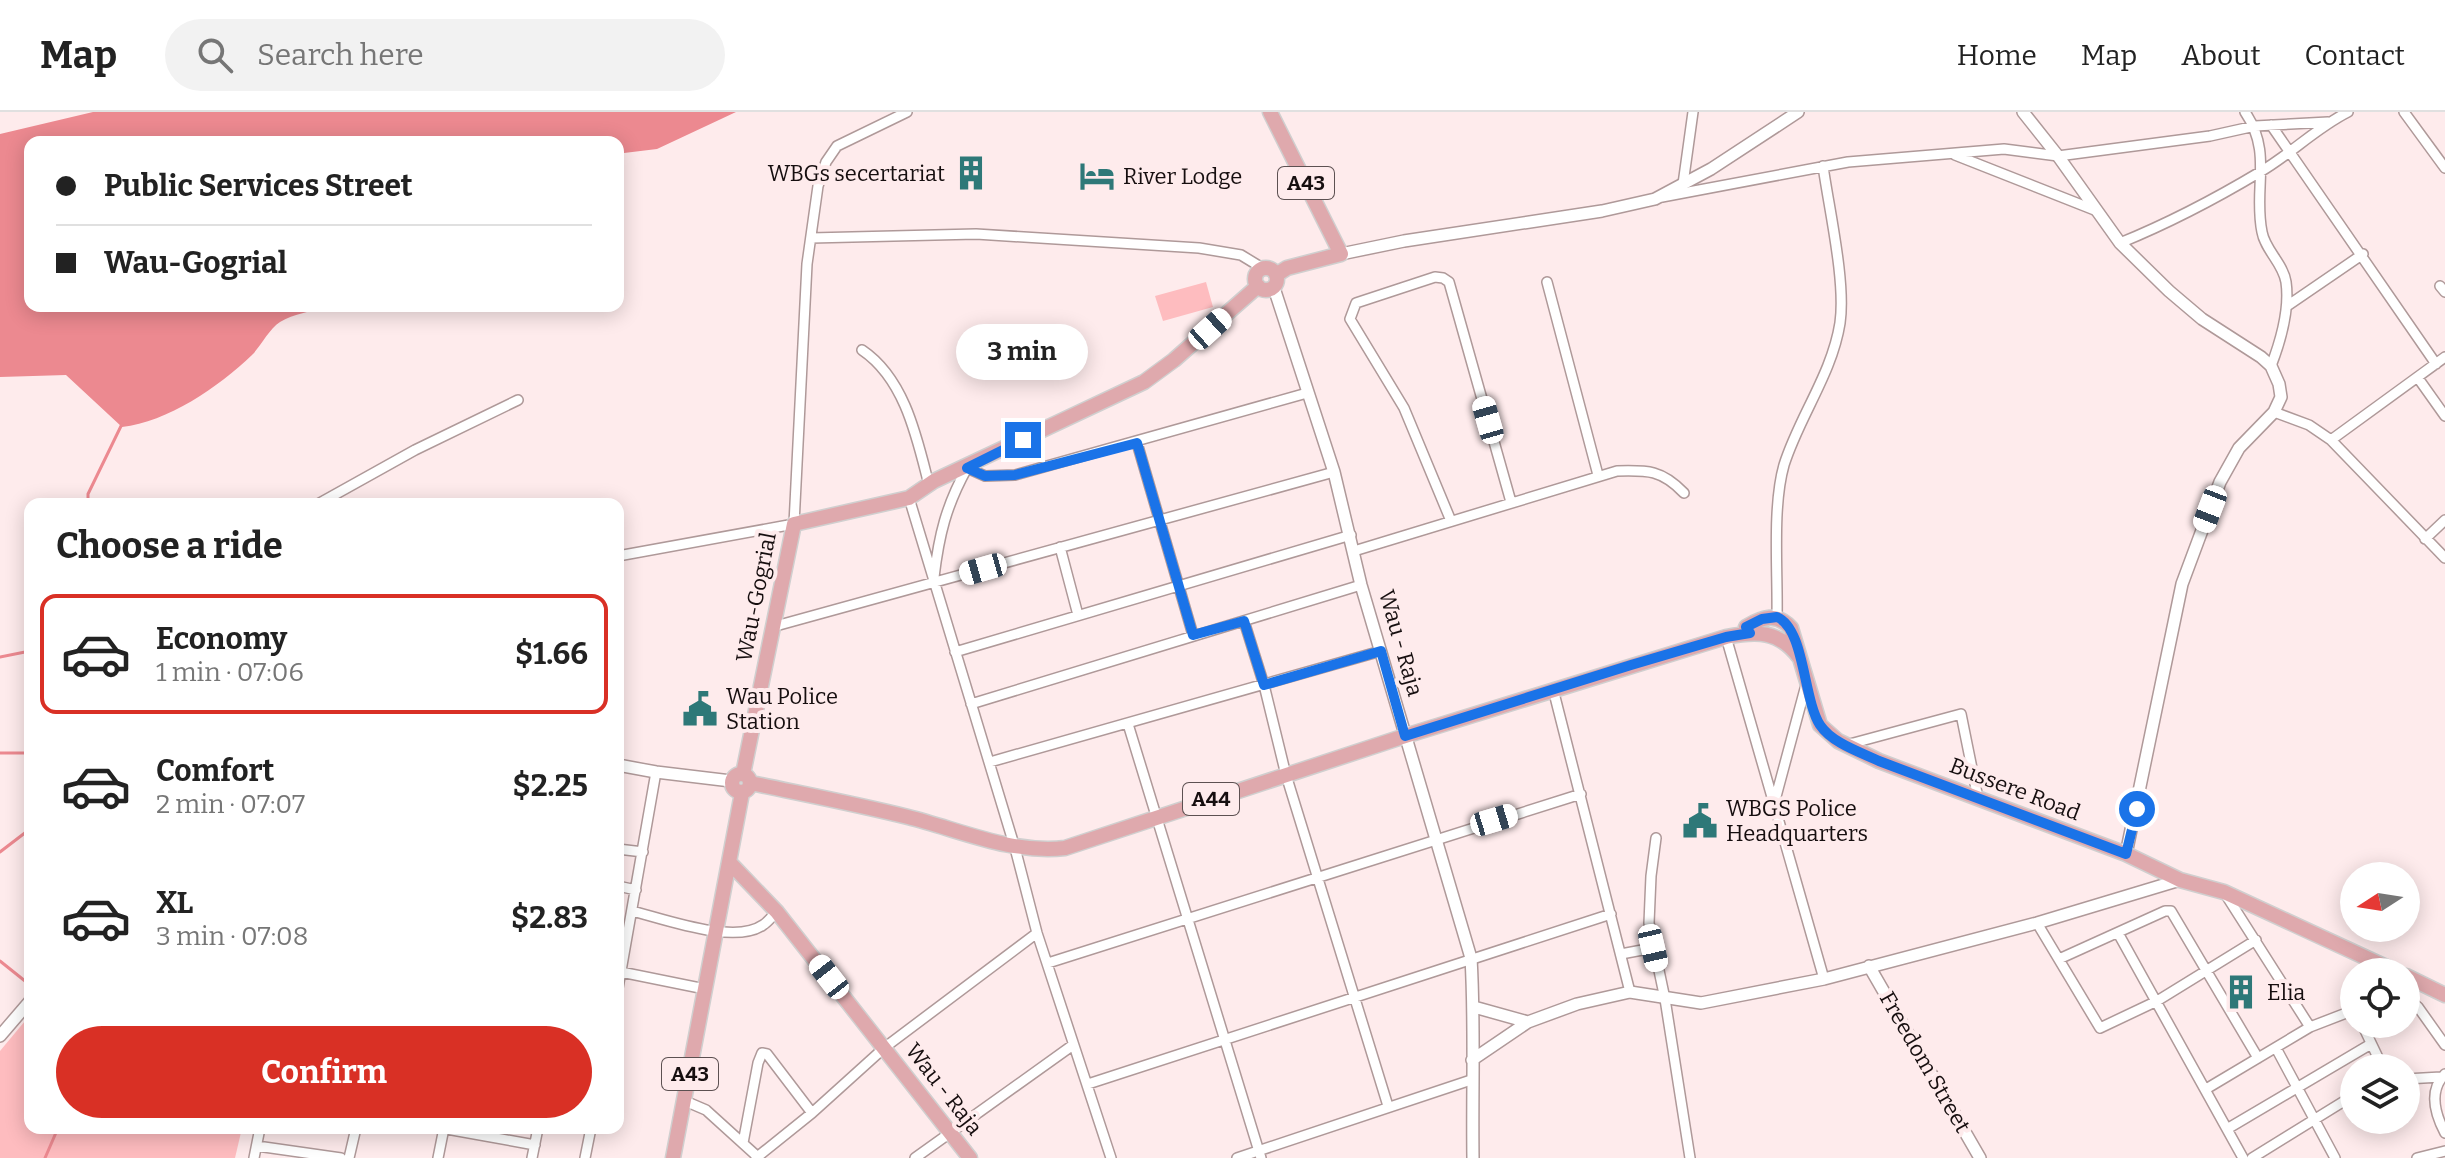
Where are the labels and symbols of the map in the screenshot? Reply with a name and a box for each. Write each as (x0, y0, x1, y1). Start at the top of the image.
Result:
building icon: WBGs secertariat (952, 154, 990, 192)
hotel icon: River Lodge (1078, 157, 1116, 195)
place label: WBGs secertariat (768, 160, 945, 187)
place label: River Lodge (1123, 163, 1242, 190)
road number: A43 (1278, 167, 1334, 199)
car (1184, 304, 1236, 354)
callout: 3 min (957, 324, 1089, 380)
car (1470, 394, 1506, 446)
route end (1005, 422, 1041, 458)
car (2190, 482, 2230, 536)
street label: Wau-Gogrial (730, 530, 782, 664)
car (957, 551, 1009, 587)
street label: Wau - Raja (1373, 587, 1429, 699)
place label: Wau Police Station (726, 683, 838, 735)
public building icon: Wau Police Station (681, 690, 719, 728)
street label: Bussere Road (1946, 752, 2084, 826)
road number: A44 (1183, 783, 1239, 815)
route start (2119, 791, 2155, 827)
place label: WBGS Police Headquarters (1726, 795, 1868, 847)
car (1468, 802, 1520, 838)
public building icon: WBGS Police Headquarters (1681, 802, 1719, 840)
north arrow (2340, 862, 2420, 942)
car (1636, 922, 1670, 974)
car (805, 951, 853, 1003)
building icon: Elia (2222, 973, 2260, 1011)
place label: Elia (2267, 979, 2305, 1006)
street label: Freedom Street (1874, 987, 1976, 1137)
street label: Wau - Raja (900, 1038, 988, 1140)
road number: A43 (662, 1058, 718, 1090)

